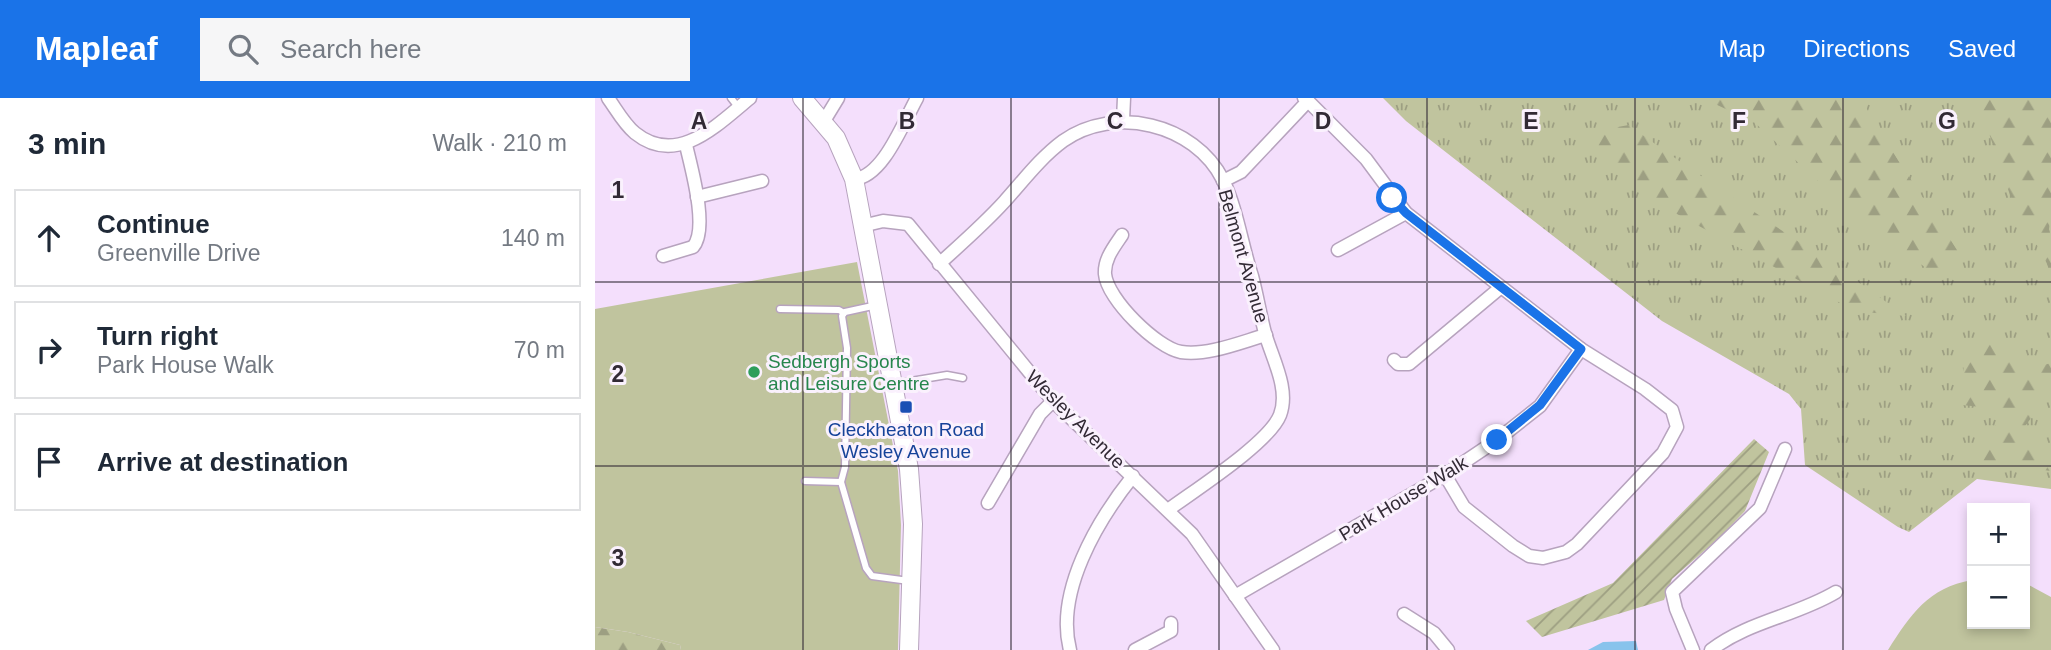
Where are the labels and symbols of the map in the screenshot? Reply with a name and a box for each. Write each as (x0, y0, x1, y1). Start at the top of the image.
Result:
text: A (691, 108, 707, 134)
text: B (899, 108, 915, 134)
text: C (1107, 108, 1123, 134)
text: D (1315, 108, 1331, 134)
text: E (1523, 108, 1539, 134)
text: F (1732, 108, 1746, 134)
text: G (1938, 108, 1956, 134)
text: 1 (612, 177, 625, 203)
route start (1376, 182, 1407, 213)
street label: Belmont Avenue (1214, 187, 1273, 325)
place label: Sedbergh Sports and Leisure Centre (768, 351, 930, 394)
text: 2 (612, 361, 624, 387)
marker: Sedbergh Sports and Leisure Centre (746, 364, 762, 380)
street label: Wesley Avenue (1022, 366, 1129, 473)
marker: Cleckheaton Road Wesley Avenue (898, 399, 914, 415)
place label: Cleckheaton Road Wesley Avenue (828, 419, 984, 462)
route end (1481, 424, 1512, 455)
street label: Park House Walk (1335, 452, 1472, 545)
text: 3 (612, 545, 624, 571)

